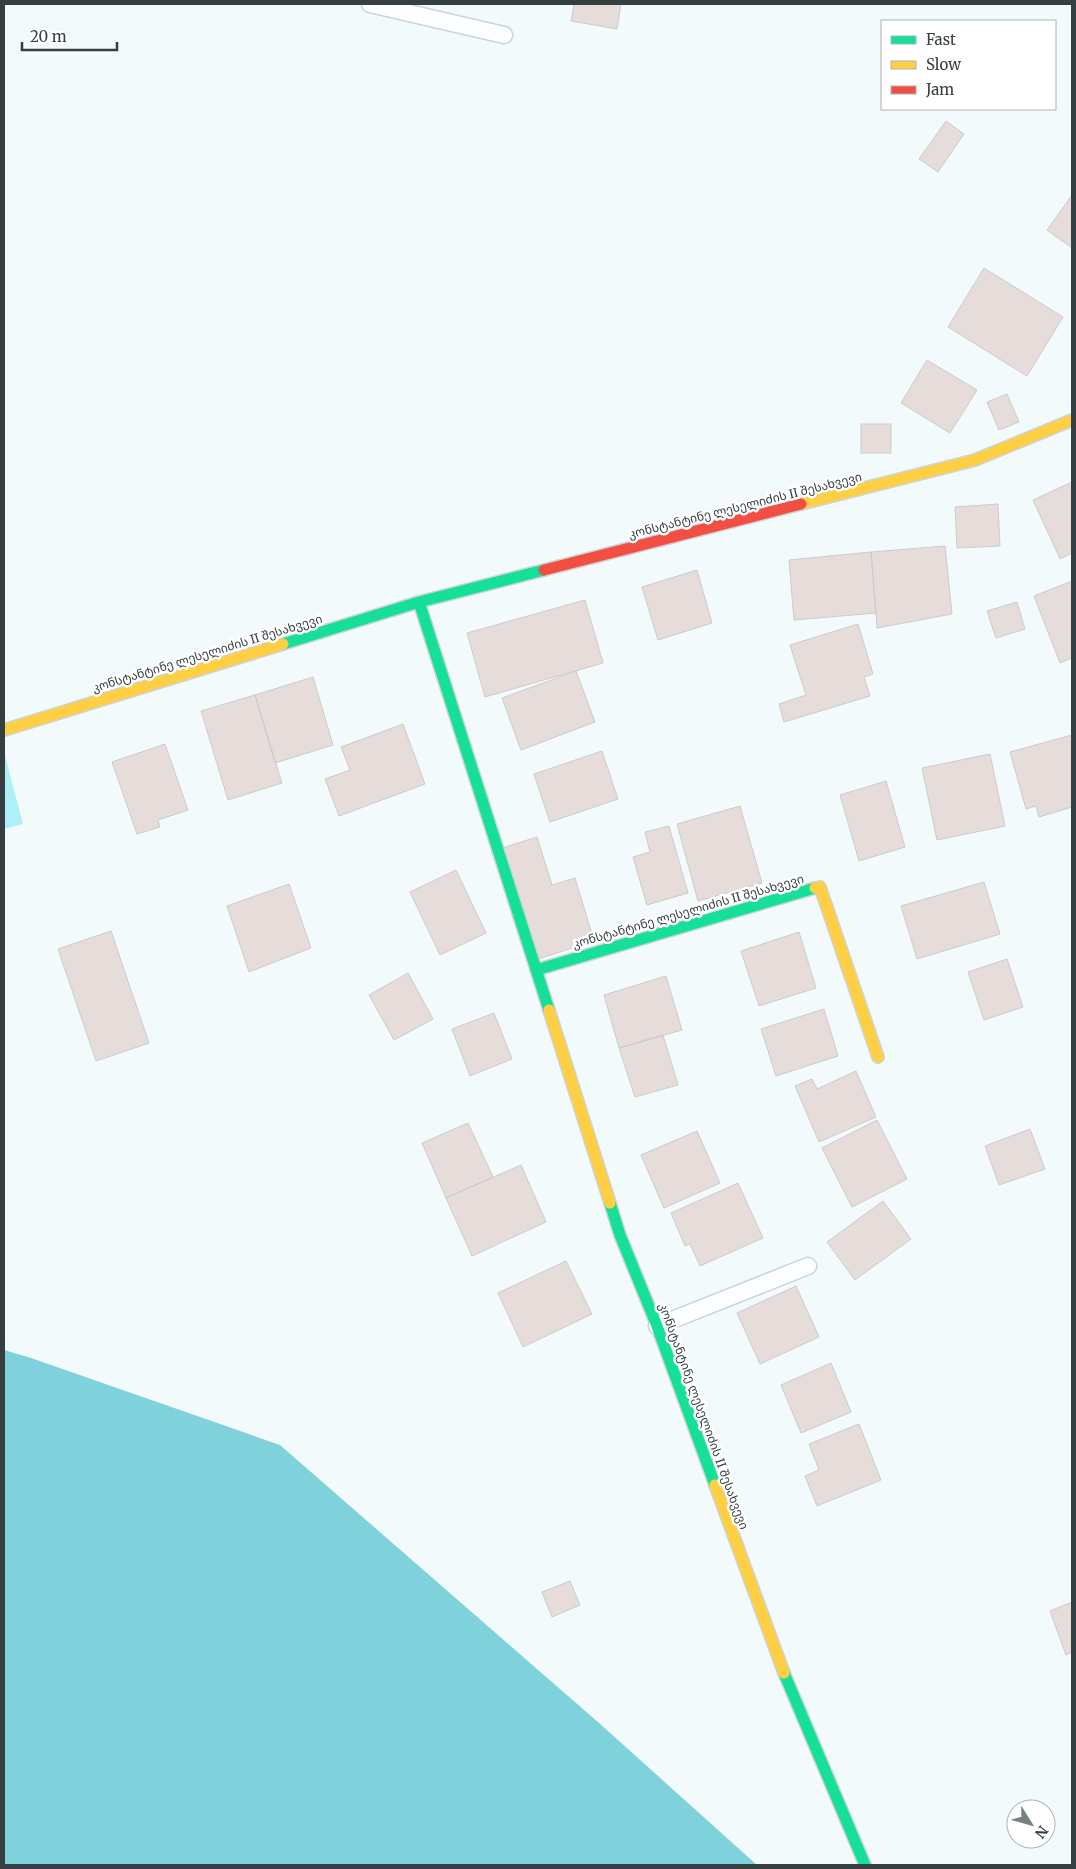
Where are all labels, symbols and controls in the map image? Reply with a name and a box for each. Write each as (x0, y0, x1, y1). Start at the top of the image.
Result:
scale bar (22, 20, 118, 52)
legend (881, 20, 1056, 110)
text: 20 m (30, 27, 67, 46)
text: Fast (926, 30, 956, 49)
text: Slow (926, 55, 961, 74)
text: Jam (925, 80, 954, 99)
street label: კონსტანტინე ლესელიძის II შესახვევი (627, 469, 864, 542)
street label: კონსტანტინე ლესელიძის II შესახვევი (90, 611, 324, 696)
street label: კონსტანტინე ლესელიძის II შესახვევი (571, 871, 806, 952)
street label: კონსტანტინე ლესელიძის II შესახვევი (655, 1301, 752, 1532)
north arrow (1006, 1799, 1056, 1849)
text: N (1031, 1822, 1052, 1842)

